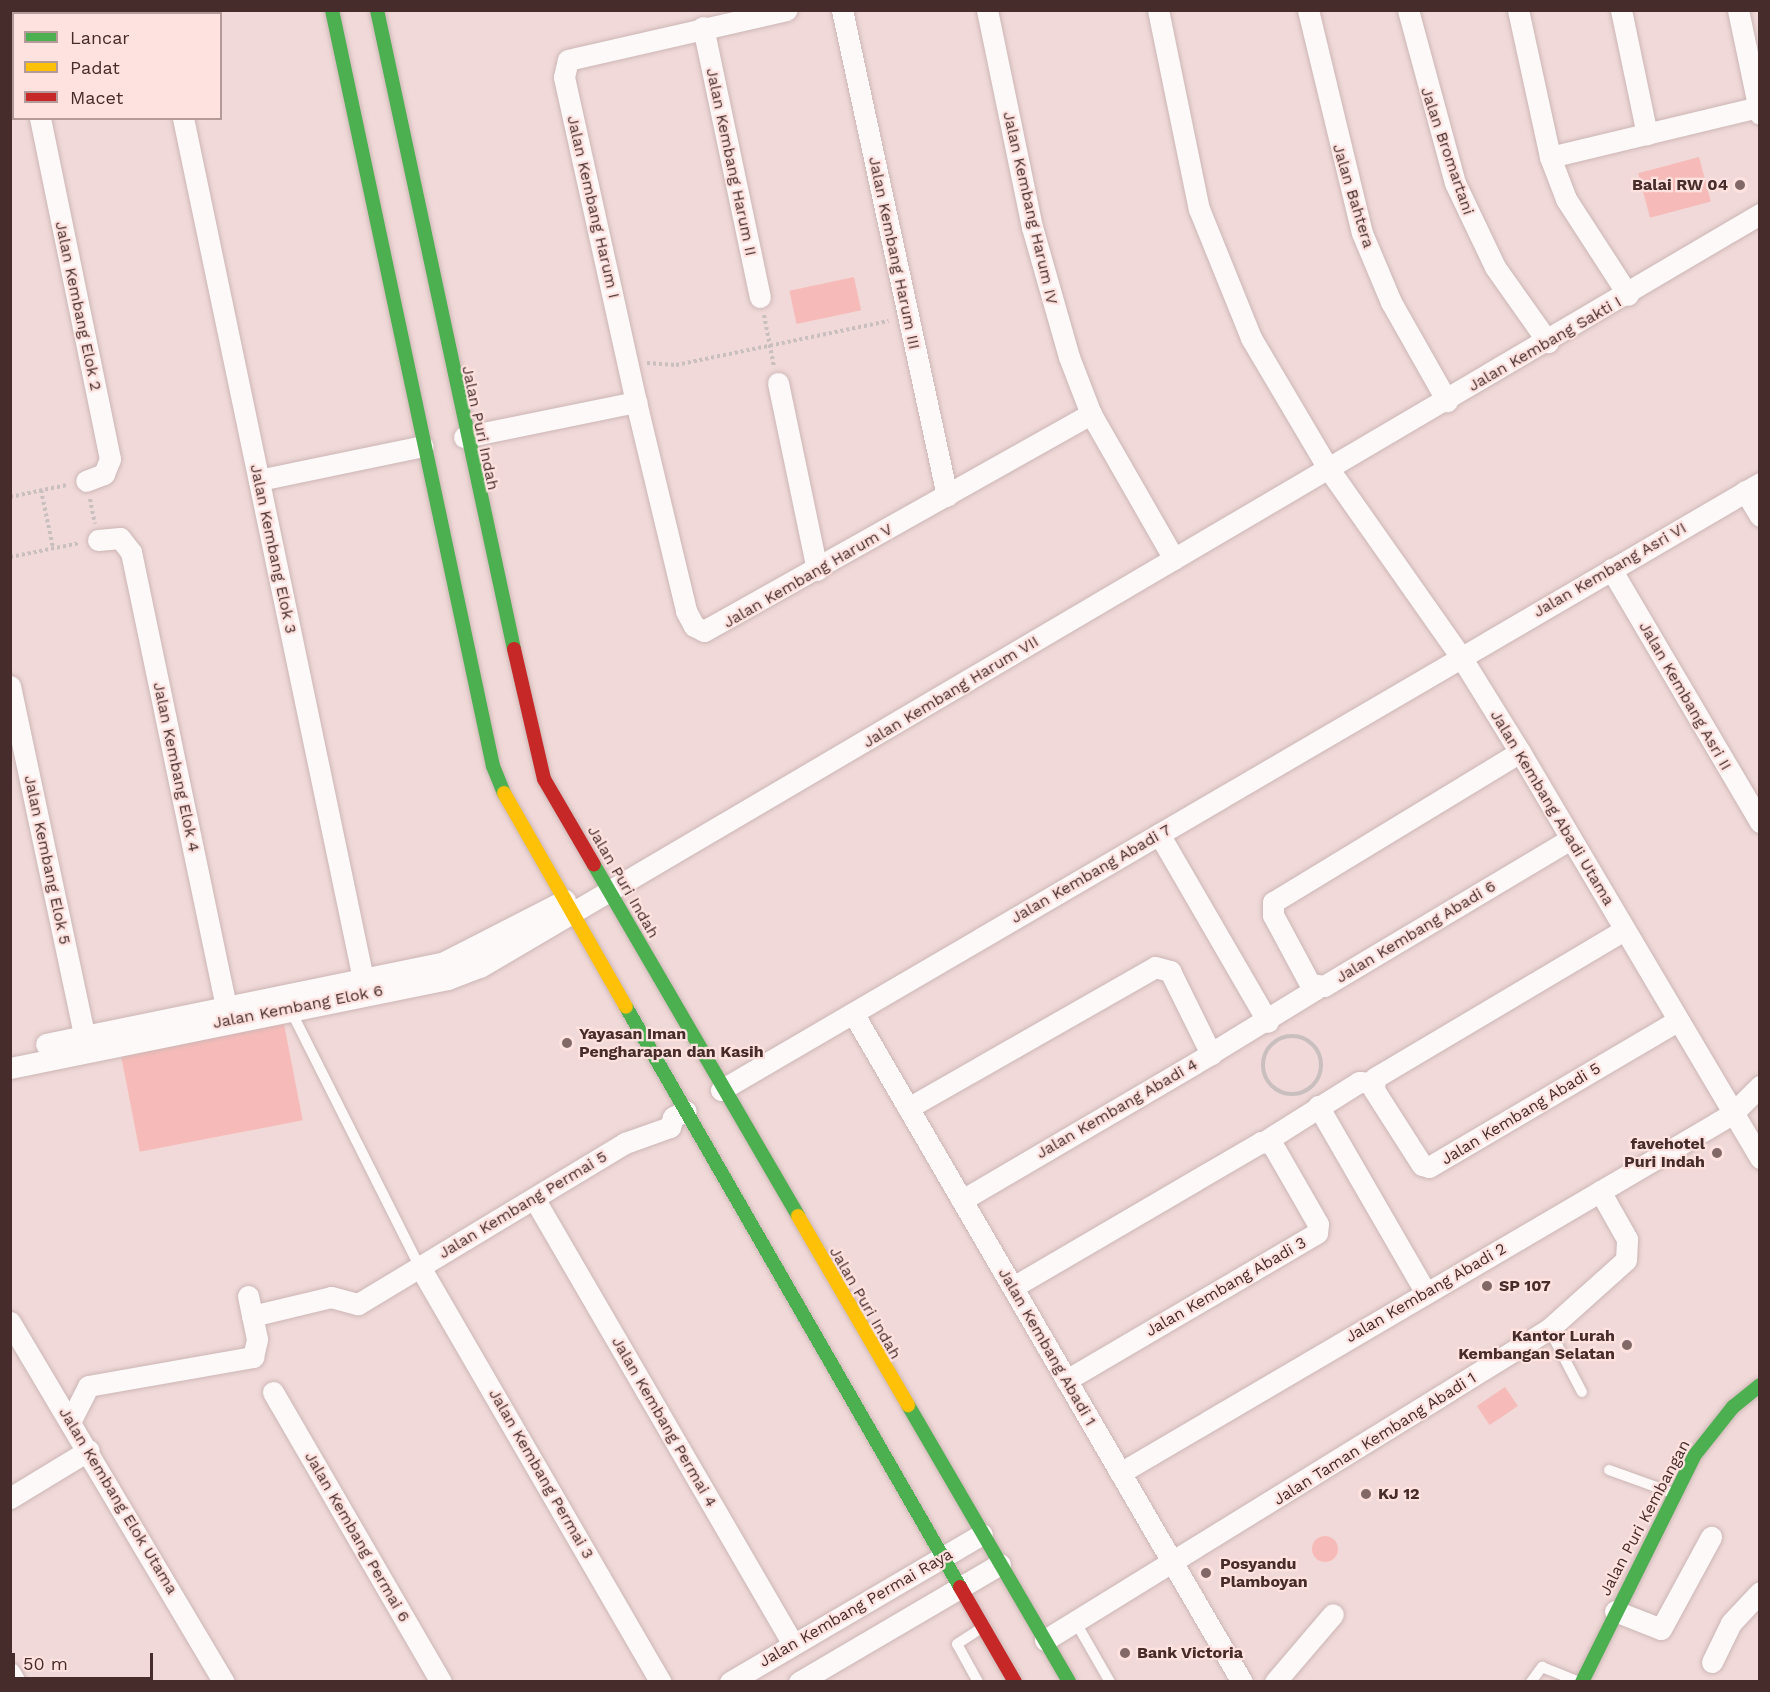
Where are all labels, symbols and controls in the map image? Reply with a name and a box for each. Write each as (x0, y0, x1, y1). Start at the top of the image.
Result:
legend (12, 12, 222, 120)
text: Lancar (70, 27, 130, 48)
text: Padat (70, 57, 120, 78)
street label: Jalan Kembang Harum II (702, 66, 760, 258)
street label: Jalan Bromartani (1416, 85, 1478, 217)
text: Macet (70, 87, 123, 108)
street label: Jalan Kembang Harum IV (998, 110, 1062, 306)
street label: Jalan Kembang Harum I (563, 114, 623, 300)
street label: Jalan Bahtera (1328, 142, 1378, 250)
street label: Jalan Kembang Harum III (864, 155, 924, 351)
place label: Balai RW 04 (1632, 175, 1728, 195)
marker: Balai RW 04 (1733, 178, 1747, 192)
street label: Jalan Kembang Elok 2 (51, 219, 105, 393)
street label: Jalan Kembang Sakti I (1465, 292, 1625, 396)
street label: Jalan Puri Indah (457, 364, 503, 492)
street label: Jalan Kembang Elok 3 (246, 462, 300, 636)
street label: Jalan Kembang Asri VI (1530, 518, 1690, 622)
street label: Jalan Kembang Harum V (720, 520, 896, 632)
street label: Jalan Kembang Asri II (1634, 618, 1736, 774)
street label: Jalan Kembang Harum VII (859, 632, 1043, 752)
street label: Jalan Kembang Elok 4 (149, 680, 203, 854)
street label: Jalan Kembang Abadi Utama (1486, 707, 1618, 909)
street label: Jalan Kembang Elok 5 (20, 773, 74, 947)
street label: Jalan Kembang Abadi 7 (1007, 820, 1175, 928)
street label: Jalan Puri Indah (583, 822, 663, 942)
street label: Jalan Kembang Abadi 6 (1332, 877, 1500, 987)
street label: Jalan Kembang Elok 6 (211, 981, 385, 1033)
place label: Yayasan Iman Pengharapan dan Kasih (579, 1024, 764, 1062)
marker: Yayasan Iman Pengharapan dan Kasih (560, 1036, 574, 1050)
street label: Jalan Kembang Abadi 4 (1033, 1055, 1201, 1163)
street label: Jalan Kembang Abadi 5 (1438, 1059, 1604, 1169)
place label: favehotel Puri Indah (1624, 1134, 1705, 1172)
marker: favehotel Puri Indah (1710, 1146, 1724, 1160)
street label: Jalan Kembang Permai 5 (435, 1147, 611, 1263)
street label: Jalan Kembang Abadi 3 (1142, 1233, 1310, 1341)
street label: Jalan Kembang Abadi 2 (1342, 1239, 1510, 1347)
street label: Jalan Puri Indah (825, 1243, 905, 1363)
street label: Jalan Kembang Abadi 1 (994, 1264, 1100, 1430)
place label: SP 107 (1499, 1276, 1551, 1296)
marker: SP 107 (1480, 1279, 1494, 1293)
place label: Kantor Lurah Kembangan Selatan (1458, 1326, 1615, 1364)
street label: Jalan Kembang Permai 4 (607, 1333, 721, 1511)
marker: Kantor Lurah Kembangan Selatan (1620, 1338, 1634, 1352)
street label: Jalan Taman Kembang Abadi 1 (1270, 1368, 1480, 1510)
street label: Jalan Kembang Permai 3 (484, 1386, 598, 1562)
street label: Jalan Kembang Elok Utama (54, 1404, 182, 1598)
street label: Jalan Puri Kembangan (1596, 1437, 1694, 1599)
street label: Jalan Kembang Permai 6 (300, 1448, 414, 1626)
place label: KJ 12 (1378, 1484, 1420, 1504)
marker: KJ 12 (1359, 1487, 1373, 1501)
street label: Jalan Kembang Permai Raya (756, 1545, 956, 1671)
place label: Posyandu Plamboyan (1220, 1554, 1308, 1592)
marker: Posyandu Plamboyan (1197, 1564, 1215, 1582)
scale bar (15, 1641, 156, 1679)
place label: Bank Victoria (1137, 1643, 1244, 1663)
marker: Bank Victoria (1118, 1646, 1132, 1660)
text: 50 m (23, 1653, 68, 1674)

